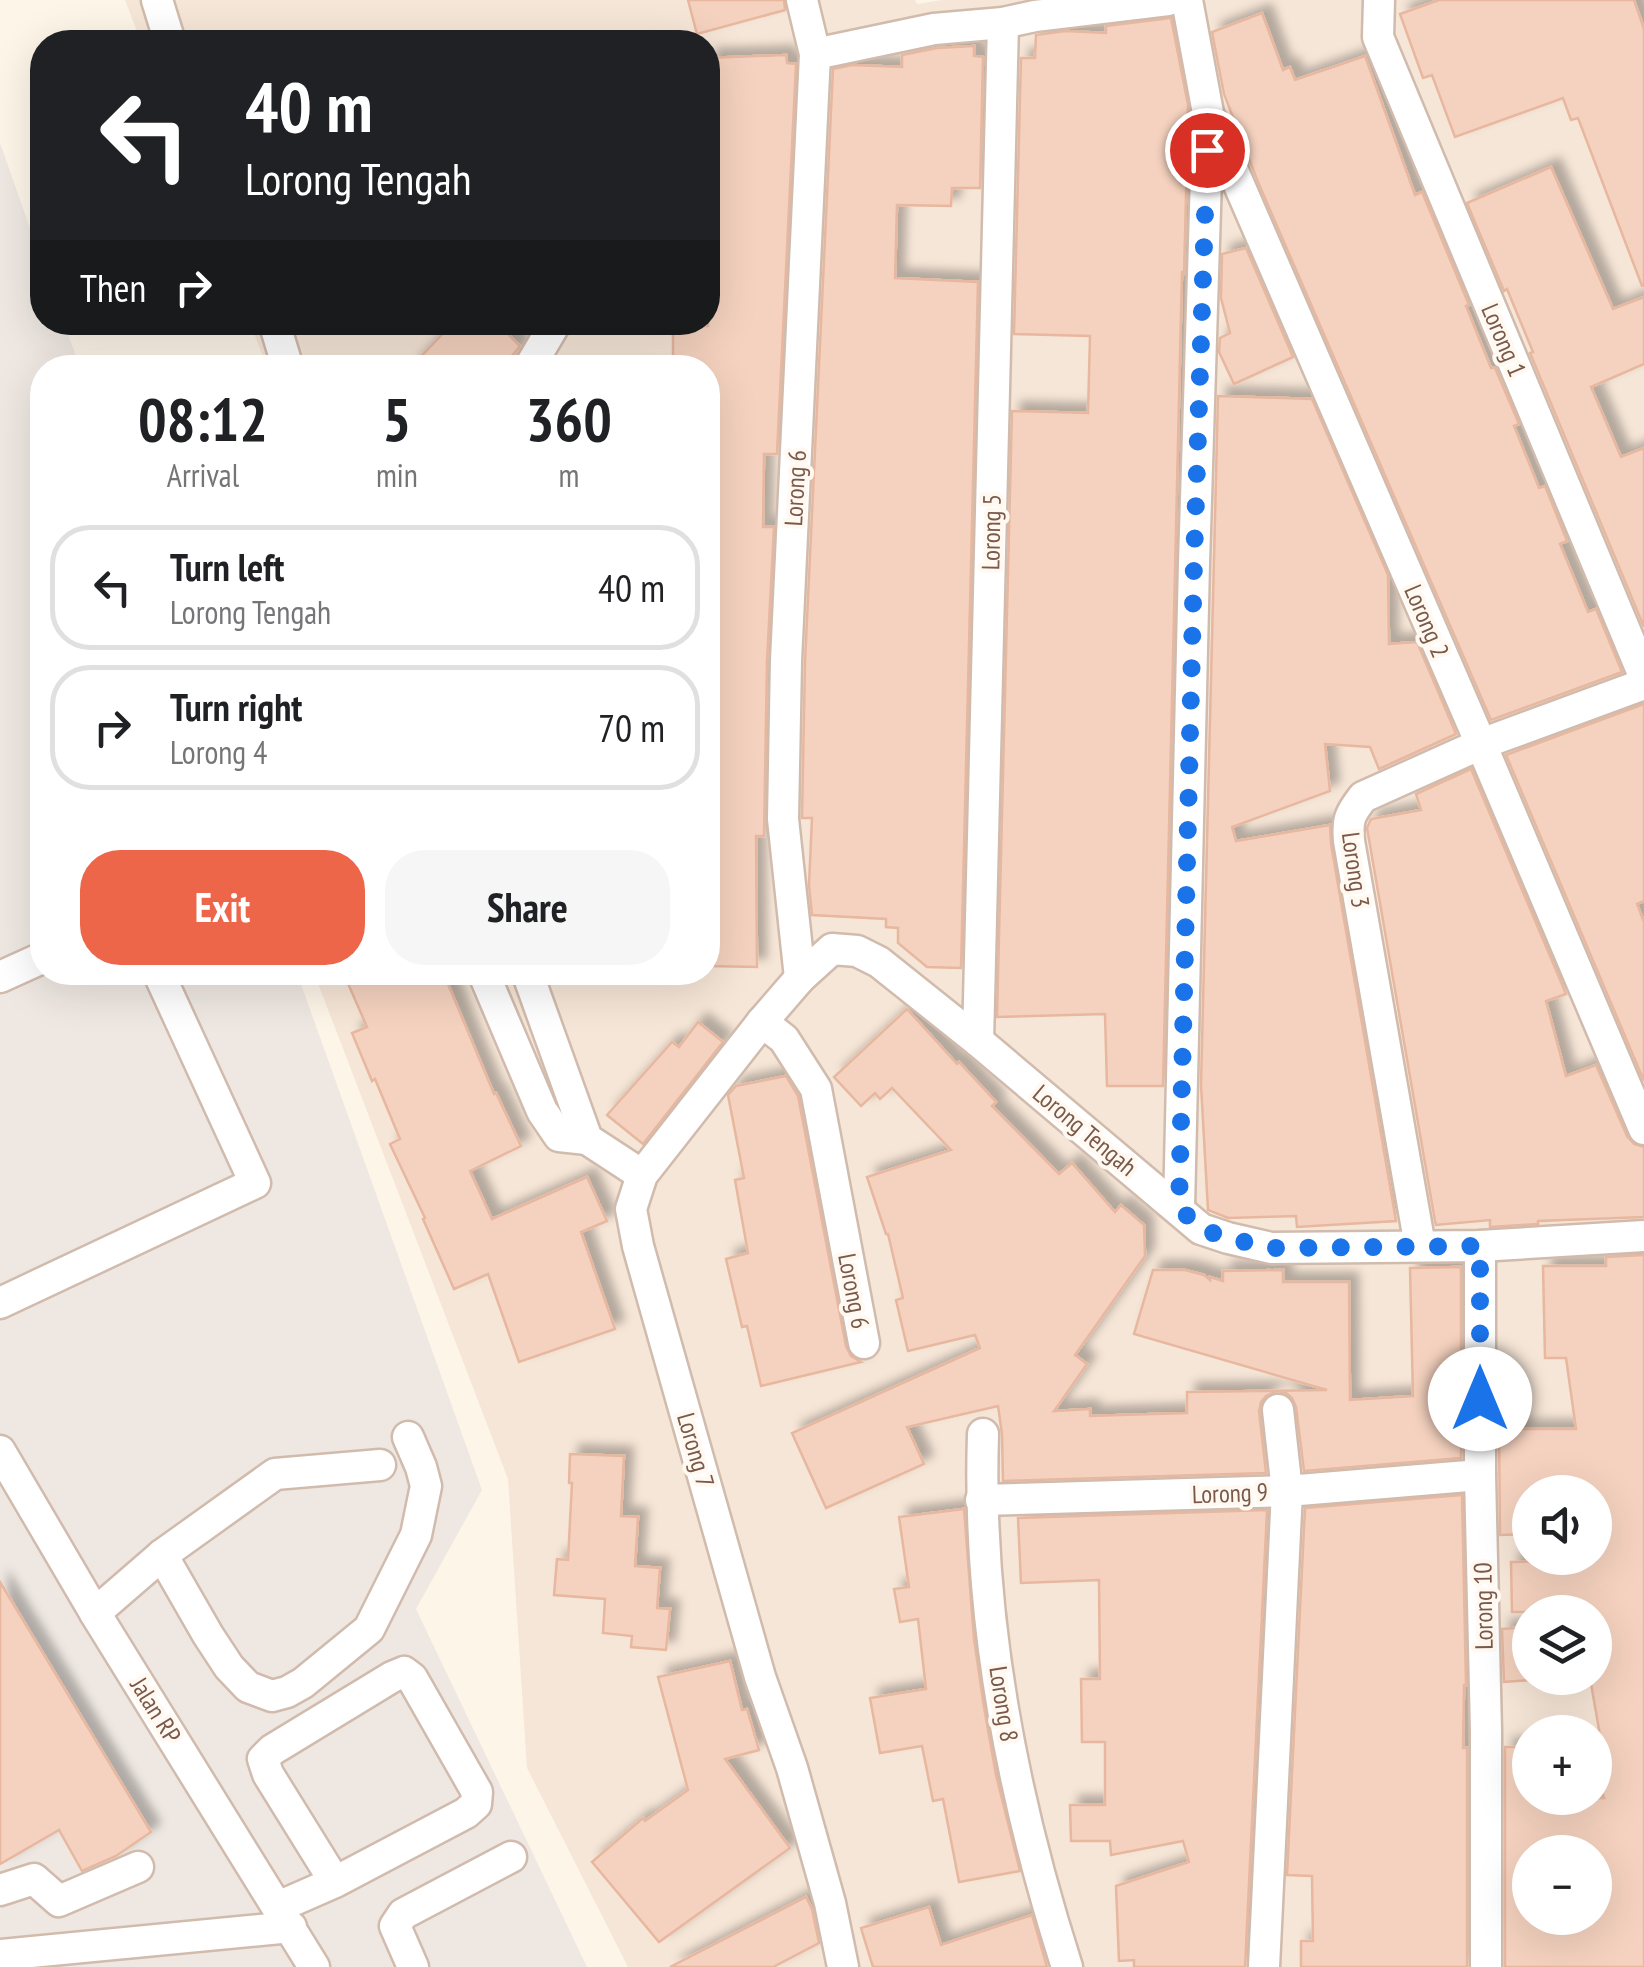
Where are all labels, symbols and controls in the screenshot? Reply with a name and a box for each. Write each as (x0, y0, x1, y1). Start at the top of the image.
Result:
text: 40 m (245, 61, 373, 151)
icon: left (80, 70, 210, 200)
pin (1165, 108, 1250, 193)
icon: arrive (1180, 123, 1235, 178)
text: Lorong Tengah (245, 149, 472, 207)
icon: right (166, 260, 221, 315)
text: Then (80, 263, 146, 312)
street label: Lorong 1 (1474, 299, 1534, 381)
text: 08:12 (138, 380, 268, 458)
text: 5 (383, 380, 411, 458)
text: 360 (526, 380, 612, 458)
street label: Lorong 6 (777, 449, 813, 527)
text: Arrival (167, 454, 239, 496)
text: min (376, 454, 418, 496)
text: m (558, 454, 579, 496)
street label: Lorong 5 (974, 494, 1008, 570)
text: Turn left (170, 542, 284, 591)
icon: left (85, 560, 140, 615)
text: 40 m (598, 563, 665, 612)
street label: Lorong 2 (1397, 580, 1457, 662)
text: Lorong Tengah (170, 591, 331, 633)
text: Turn right (170, 682, 302, 731)
icon: right (85, 700, 140, 755)
text: 70 m (598, 703, 665, 752)
text: Lorong 4 (170, 731, 267, 773)
street label: Lorong 3 (1335, 830, 1377, 910)
button: Exit (80, 850, 365, 965)
button: Share (385, 850, 670, 965)
street label: Lorong Tengah (1027, 1077, 1143, 1183)
street label: Lorong 6 (831, 1251, 877, 1331)
position arrow (1428, 1347, 1532, 1451)
street label: Lorong 7 (670, 1409, 722, 1491)
map controls (1512, 1475, 1612, 1935)
button: sound (1512, 1475, 1612, 1575)
street label: Lorong 9 (1191, 1476, 1269, 1510)
street label: Lorong 10 (1466, 1562, 1500, 1650)
button: layers (1512, 1595, 1612, 1695)
street label: Lorong 8 (982, 1664, 1026, 1744)
street label: Jalan RP (123, 1670, 188, 1749)
button: + (1512, 1715, 1612, 1815)
button: − (1512, 1835, 1612, 1935)

